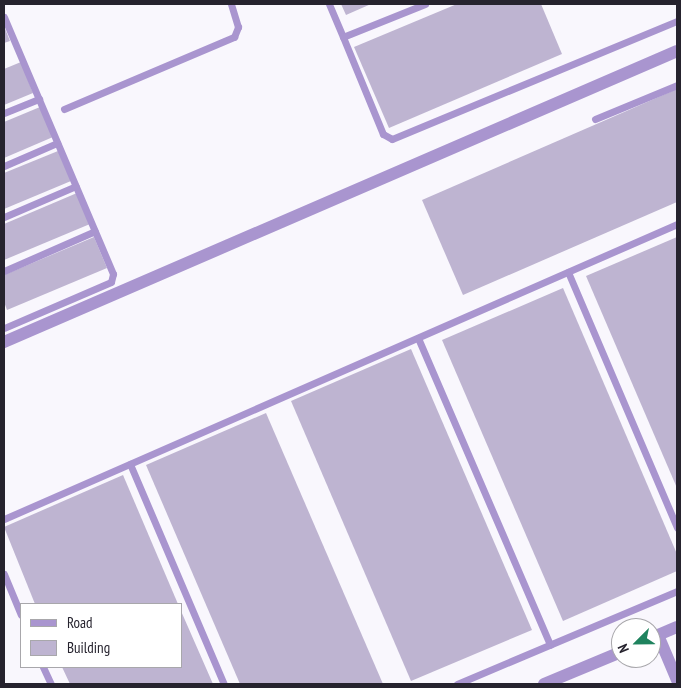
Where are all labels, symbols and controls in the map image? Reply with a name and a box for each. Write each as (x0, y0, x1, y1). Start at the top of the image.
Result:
legend (20, 603, 182, 668)
text: Road (67, 613, 93, 632)
north arrow (611, 618, 661, 668)
text: Building (67, 638, 110, 657)
text: N (613, 641, 633, 655)

